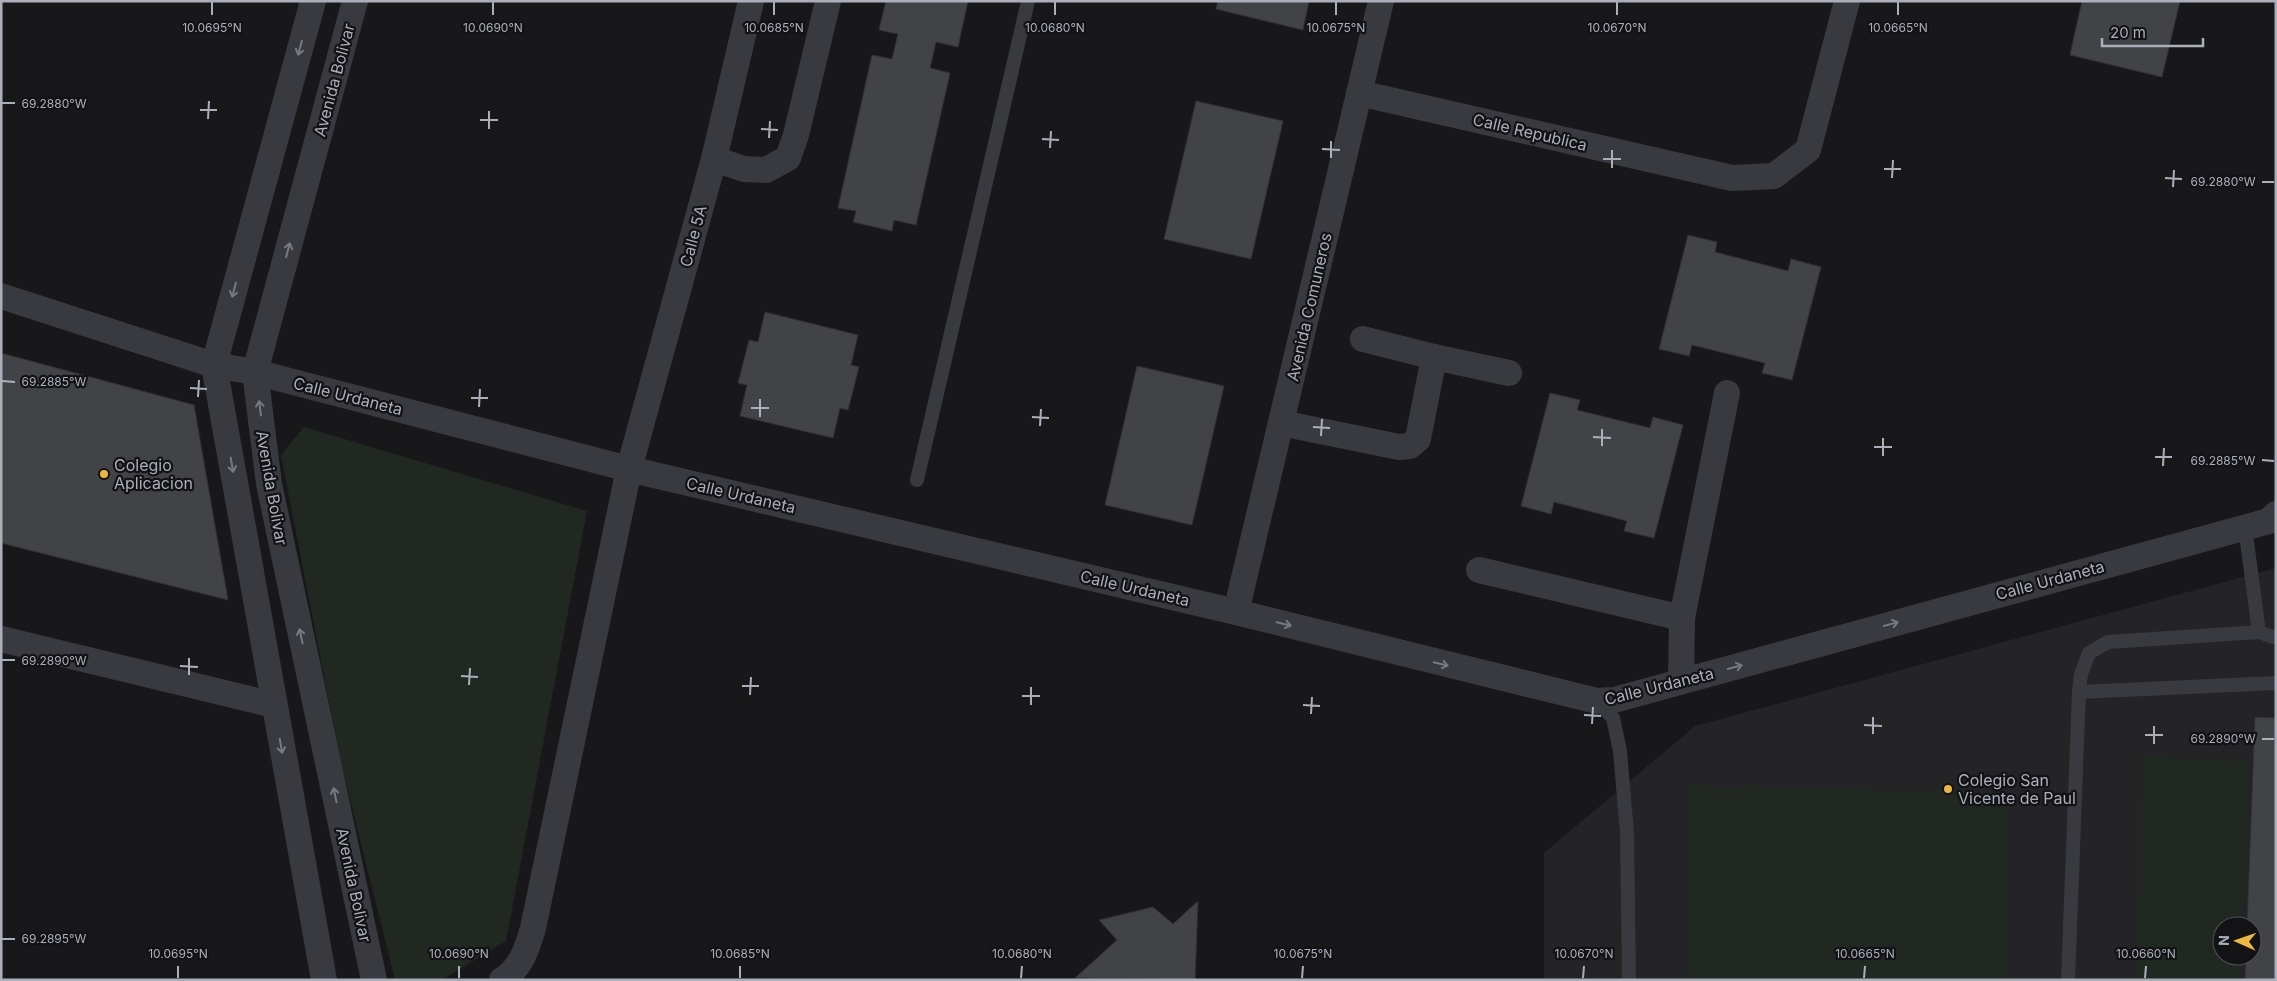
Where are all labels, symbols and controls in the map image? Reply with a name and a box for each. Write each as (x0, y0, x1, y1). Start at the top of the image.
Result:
scale bar (2102, 15, 2203, 47)
text: 10.0695°N (182, 20, 242, 35)
text: 10.0690°N (463, 20, 523, 35)
text: 10.0685°N (744, 20, 804, 35)
text: 10.0680°N (1025, 20, 1085, 35)
text: 10.0675°N (1307, 20, 1365, 35)
text: 10.0670°N (1588, 20, 1647, 35)
text: 10.0665°N (1868, 20, 1928, 35)
street label: Avenida Bolivar (309, 21, 359, 139)
text: 20 m (2110, 23, 2146, 42)
one-way arrow (295, 40, 304, 56)
text: 69.2880°W (21, 96, 87, 111)
street label: Calle Republica (1471, 109, 1589, 155)
text: 69.2880°W (2190, 174, 2256, 189)
street label: Calle 5A (675, 203, 711, 269)
street label: Avenida Comuneros (1282, 231, 1336, 383)
one-way arrow (284, 242, 293, 258)
one-way arrow (229, 281, 239, 297)
street label: Calle Urdaneta (291, 373, 405, 419)
text: 69.2885°W (22, 374, 87, 389)
one-way arrow (254, 400, 264, 416)
street label: Avenida Bolivar (252, 429, 292, 547)
text: 69.2885°W (2191, 453, 2256, 468)
place label: Colegio Aplicacion (114, 455, 193, 493)
one-way arrow (227, 457, 237, 473)
marker: Colegio Aplicacion (98, 468, 110, 480)
street label: Calle Urdaneta (684, 473, 798, 517)
street label: Calle Urdaneta (1993, 556, 2107, 604)
street label: Calle Urdaneta (1078, 566, 1192, 610)
one-way arrow (1883, 618, 1899, 628)
one-way arrow (1275, 620, 1291, 629)
one-way arrow (296, 629, 305, 645)
text: 69.2890°W (21, 653, 87, 668)
one-way arrow (1433, 660, 1449, 669)
one-way arrow (1726, 661, 1742, 671)
street label: Calle Urdaneta (1602, 663, 1716, 709)
text: 69.2890°W (2190, 731, 2256, 746)
one-way arrow (277, 738, 287, 754)
place label: Colegio San Vicente de Paul (1958, 770, 2076, 808)
marker: Colegio San Vicente de Paul (1942, 783, 1954, 795)
one-way arrow (329, 788, 339, 804)
street label: Avenida Bolivar (332, 826, 376, 944)
north arrow (2212, 916, 2262, 966)
text: 69.2895°W (22, 931, 87, 946)
text: N (2215, 935, 2232, 946)
text: 10.0695°N (148, 946, 208, 961)
text: 10.0690°N (429, 946, 489, 961)
text: 10.0685°N (710, 946, 770, 961)
text: 10.0680°N (992, 946, 1052, 961)
text: 10.0675°N (1274, 946, 1332, 961)
text: 10.0670°N (1555, 946, 1614, 961)
text: 10.0665°N (1835, 946, 1895, 961)
text: 10.0660°N (2116, 946, 2176, 961)

